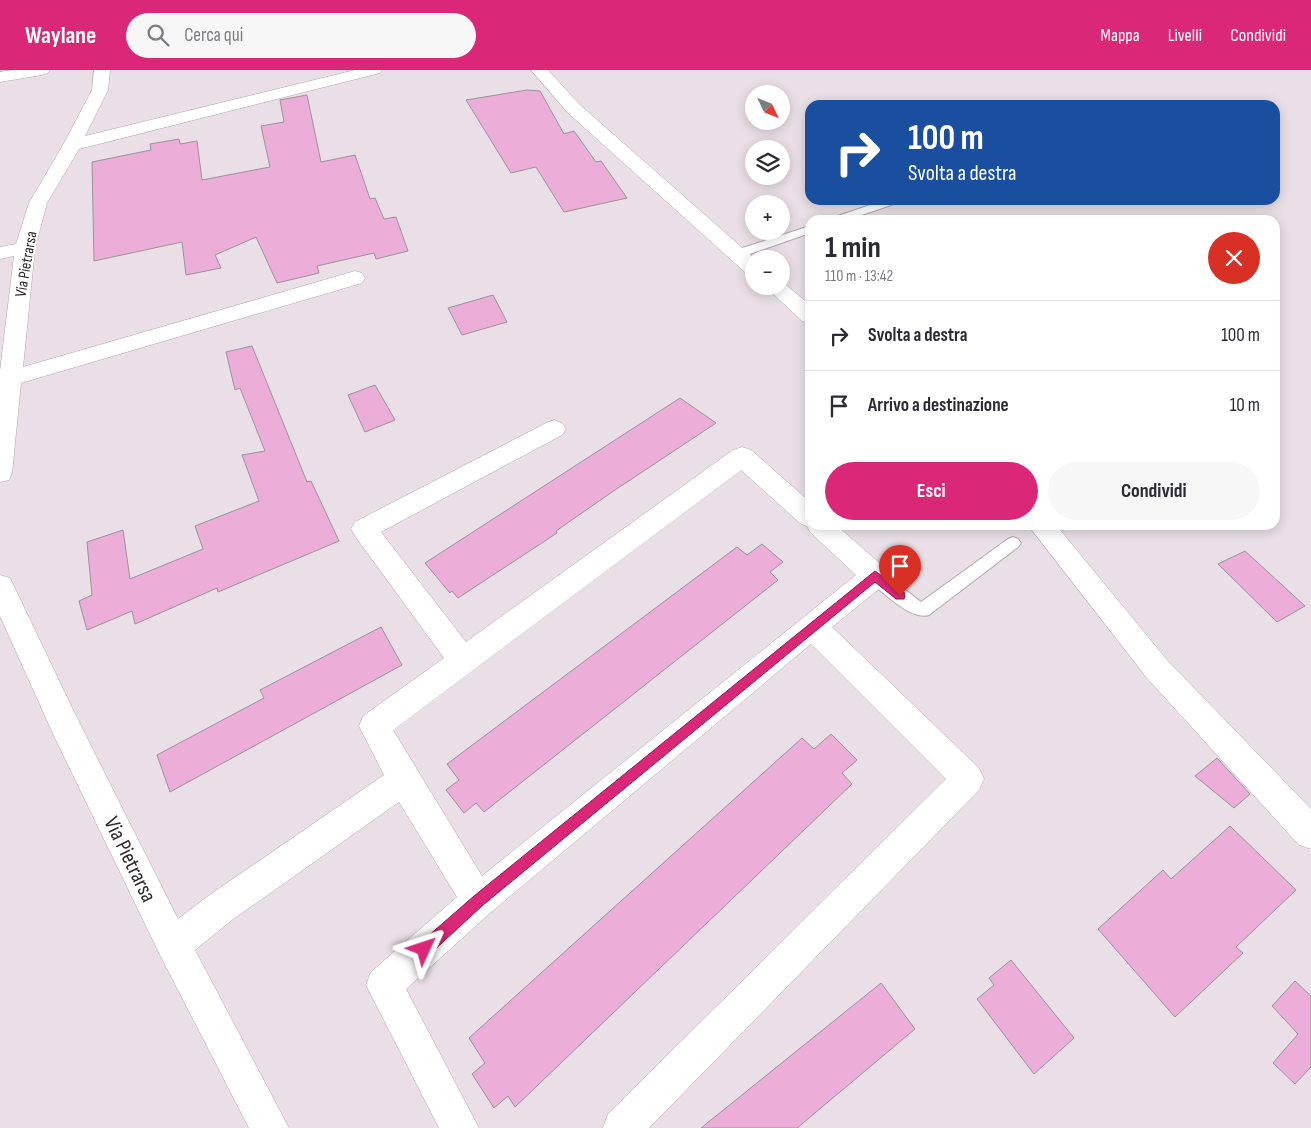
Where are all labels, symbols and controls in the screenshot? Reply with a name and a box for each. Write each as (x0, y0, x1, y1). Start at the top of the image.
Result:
search box (126, 13, 476, 58)
text: Waylane (25, 21, 96, 50)
icon: search (144, 21, 172, 49)
text: Cerca qui (184, 24, 243, 47)
text: Mappa (1100, 25, 1140, 46)
text: Livelli (1168, 25, 1202, 46)
text: Condividi (1230, 25, 1286, 46)
north arrow (745, 85, 790, 130)
map controls (745, 85, 790, 295)
text: 100 m (908, 117, 984, 160)
icon: right (825, 120, 890, 185)
button: layers (745, 140, 790, 185)
text: Svolta a destra (908, 160, 1017, 187)
button: + (745, 195, 790, 240)
street label: Via Pietrarsa (11, 230, 42, 299)
text: 1 min (825, 230, 881, 266)
button: close (1208, 232, 1260, 284)
button: − (745, 250, 790, 295)
text: 110 m · 13:42 (825, 267, 893, 286)
icon: right (825, 322, 853, 350)
text: Svolta a destra (868, 324, 968, 347)
text: 100 m (1221, 324, 1260, 347)
icon: arrive (825, 392, 853, 420)
text: Arrivo a destinazione (868, 394, 1009, 417)
text: 10 m (1230, 394, 1260, 417)
button: Esci (825, 462, 1038, 520)
button: Condividi (1048, 462, 1260, 520)
pin (879, 545, 921, 596)
icon: arrive (886, 552, 914, 580)
street label: Via Pietrarsa (97, 813, 162, 907)
position arrow (397, 922, 449, 974)

